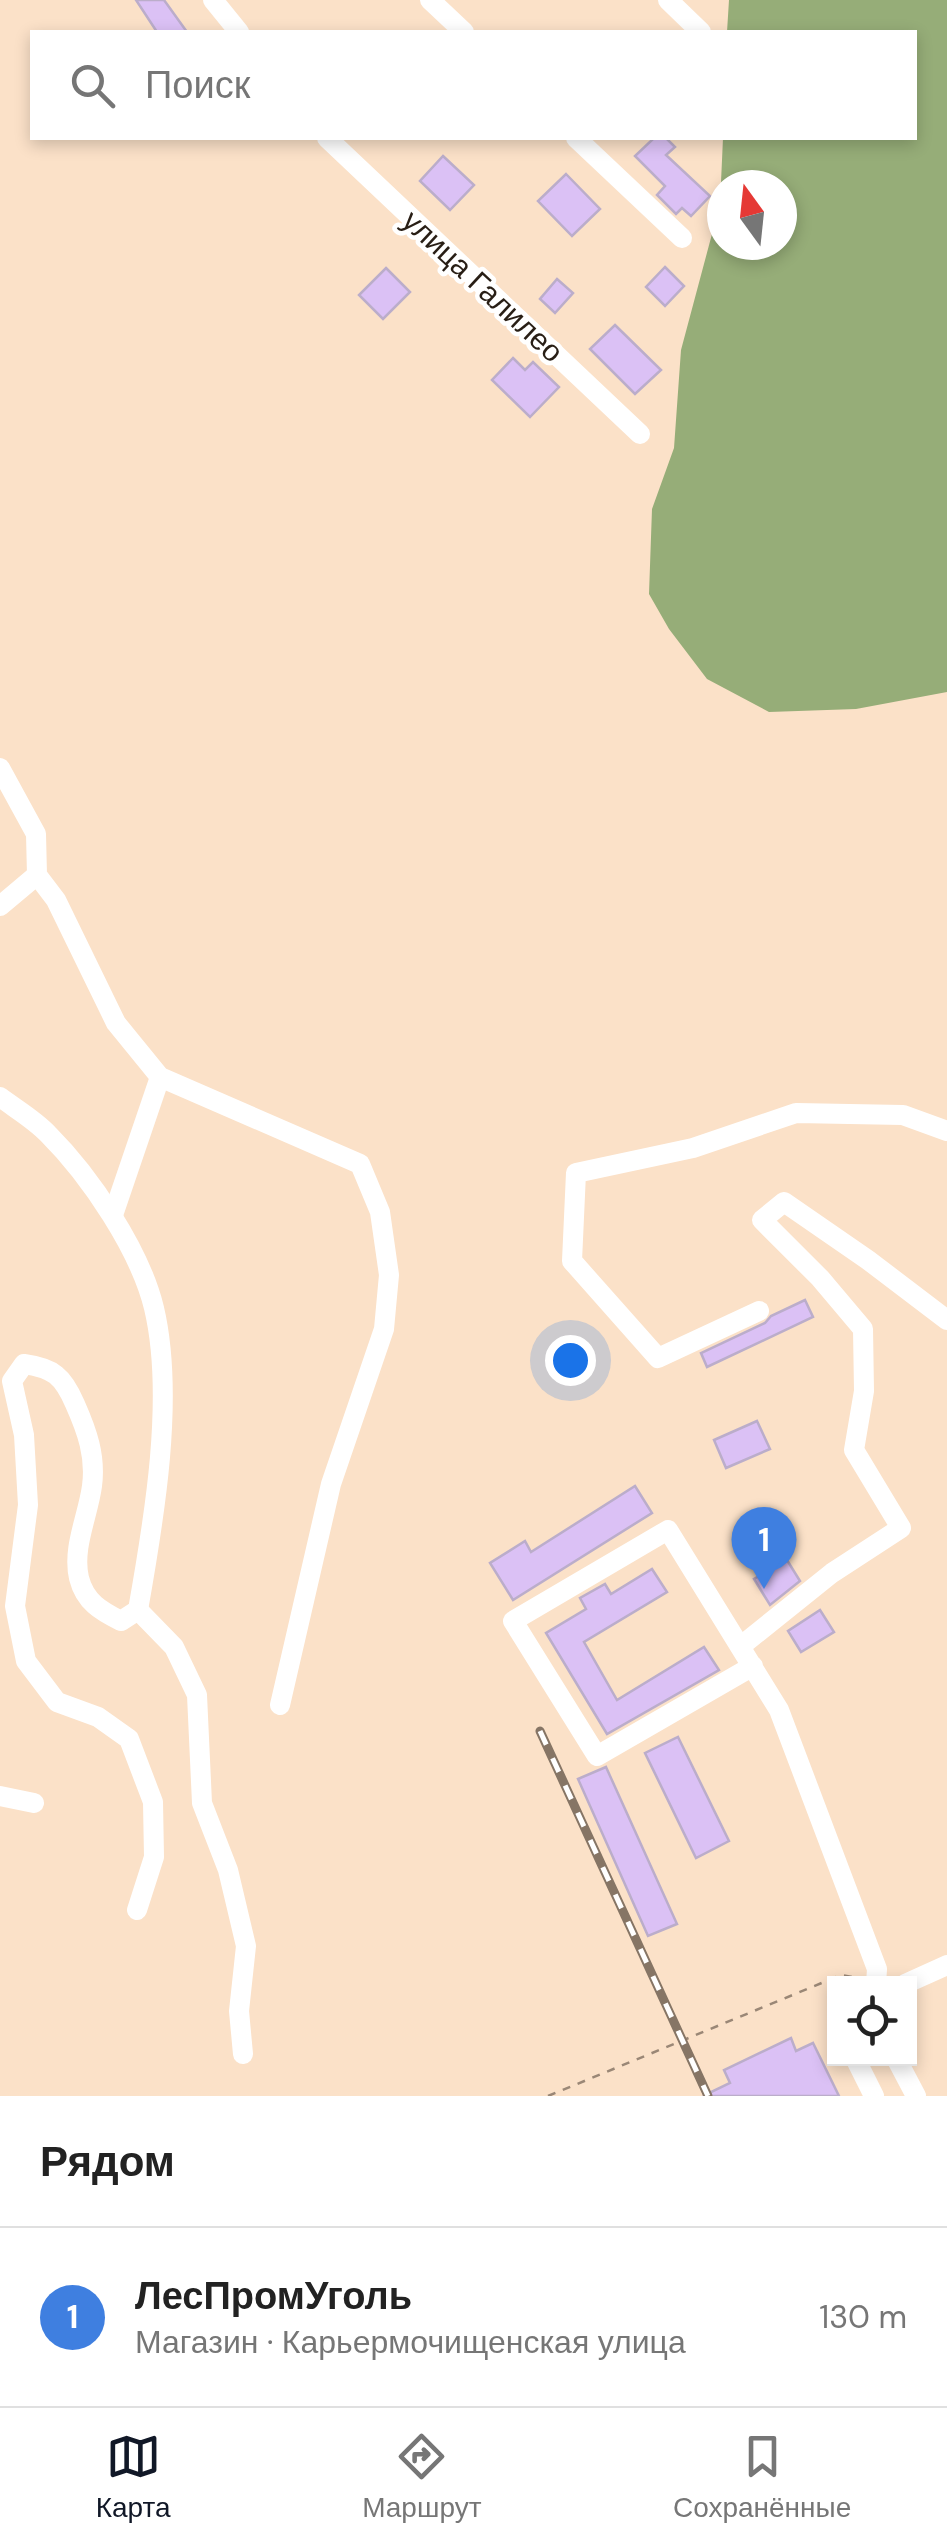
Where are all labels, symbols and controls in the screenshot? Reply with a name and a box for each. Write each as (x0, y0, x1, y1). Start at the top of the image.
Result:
search box (30, 30, 917, 140)
icon: search (65, 58, 120, 113)
text: Поиск (145, 60, 250, 110)
north arrow (707, 170, 797, 260)
street label: улица Галилео (394, 201, 572, 371)
your location (545, 1335, 596, 1386)
pin: 1 (732, 1506, 796, 1589)
map controls (827, 1976, 917, 2066)
button: locate (827, 1976, 917, 2066)
text: Рядом (40, 2134, 175, 2189)
text: ЛесПромУголь (135, 2271, 412, 2321)
text: 1 (67, 2296, 78, 2338)
text: 130 m (819, 2296, 907, 2338)
text: Магазин · Карьермочищенская улица (135, 2321, 686, 2363)
tab: Карта (96, 2429, 171, 2526)
tab: Маршрут (362, 2429, 481, 2526)
tab: Сохранённые (673, 2429, 851, 2526)

